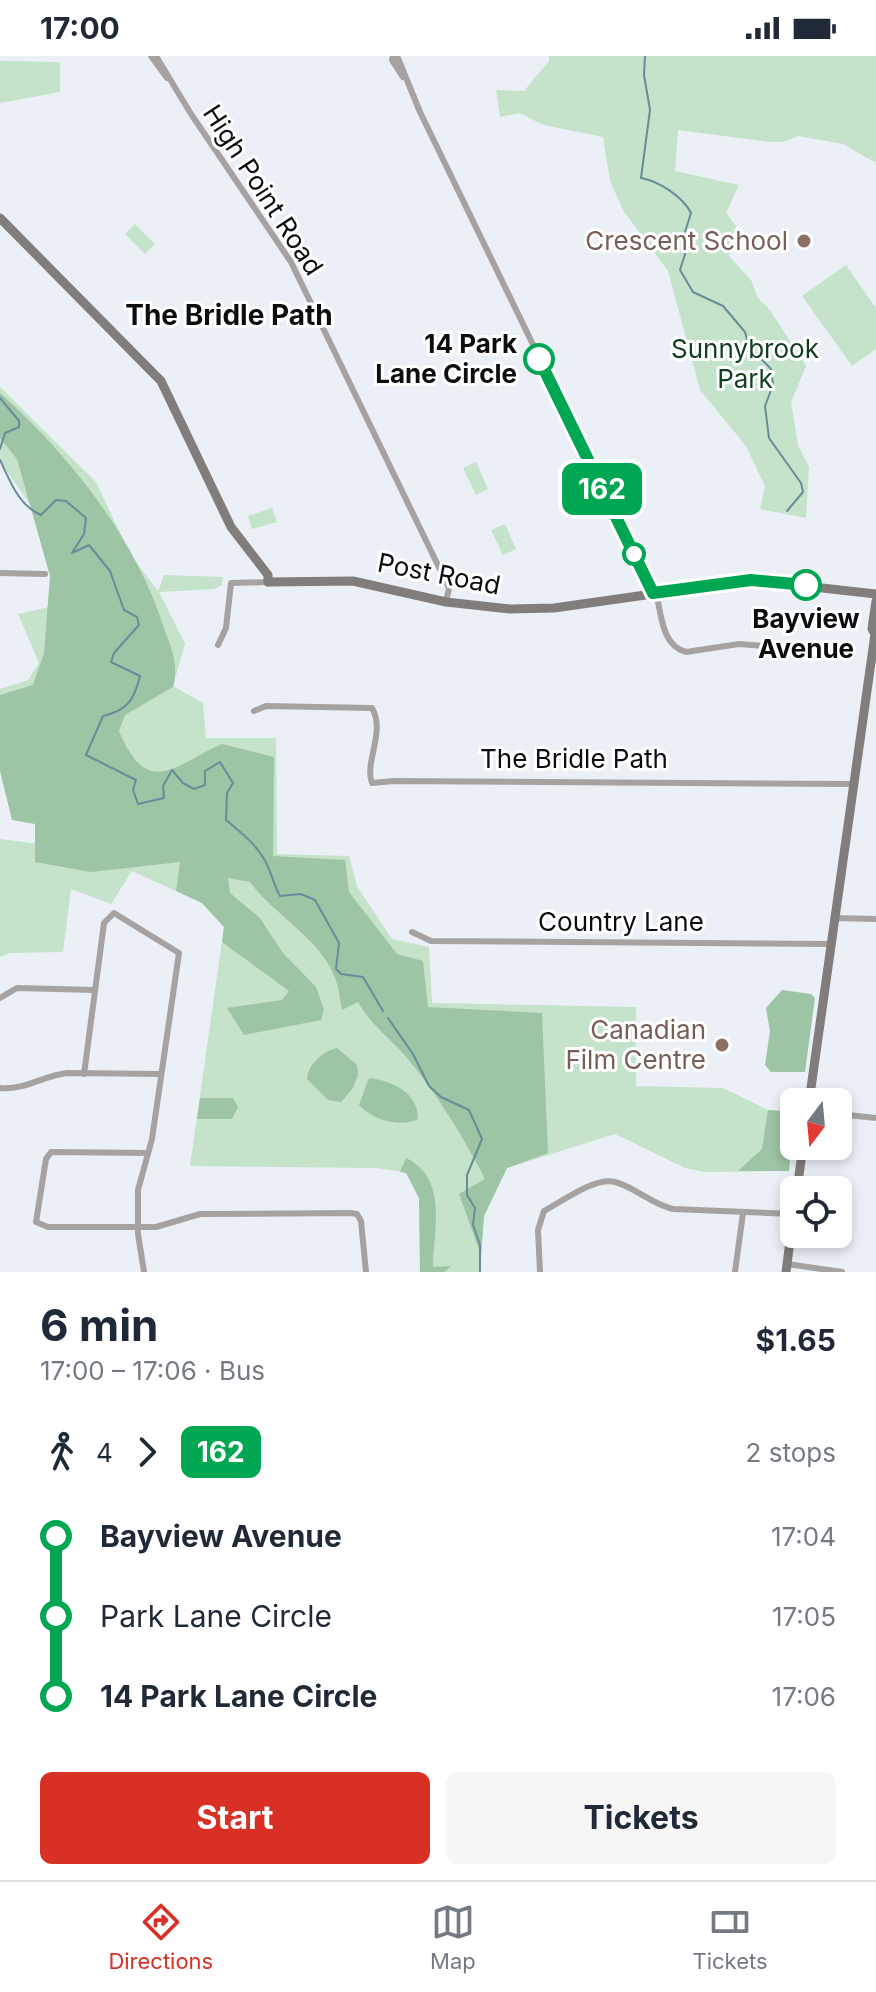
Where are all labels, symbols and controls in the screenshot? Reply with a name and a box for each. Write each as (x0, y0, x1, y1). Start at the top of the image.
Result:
text: 17:00 (40, 10, 120, 46)
street label: High Point Road (197, 99, 330, 281)
place label: Crescent School (585, 225, 788, 256)
marker: Crescent School (795, 232, 813, 250)
district label: The Bridle Path (125, 298, 333, 332)
place label: 14 Park Lane Circle (375, 328, 517, 389)
park label: Sunnybrook Park (671, 333, 819, 394)
marker: 14 Park Lane Circle (524, 344, 554, 374)
line badge: 162 (556, 463, 648, 515)
text: 162 (578, 472, 626, 506)
unlabelled marker (623, 543, 645, 565)
street label: Post Road (375, 546, 503, 601)
marker: Bayview Avenue (791, 570, 821, 600)
place label: Bayview Avenue (752, 603, 860, 664)
street label: The Bridle Path (480, 743, 668, 774)
street label: Country Lane (538, 906, 704, 937)
place label: Canadian Film Centre (565, 1014, 706, 1075)
marker: Canadian Film Centre (713, 1036, 731, 1054)
north arrow (780, 1088, 852, 1160)
map controls (780, 1088, 852, 1248)
button: locate (780, 1176, 852, 1248)
text: 6 min (40, 1298, 158, 1352)
text: $1.65 (756, 1322, 836, 1358)
text: 17:00 – 17:06 · Bus (40, 1355, 265, 1386)
icon: walk (40, 1430, 84, 1474)
icon: forward (125, 1430, 169, 1474)
text: 162 (197, 1435, 245, 1469)
text: 4 (96, 1437, 113, 1468)
text: 2 stops (746, 1437, 836, 1468)
text: Bayview Avenue (100, 1518, 342, 1554)
text: 17:04 (771, 1521, 836, 1552)
text: Park Lane Circle (100, 1598, 332, 1634)
text: 17:05 (772, 1601, 836, 1632)
text: 14 Park Lane Circle (100, 1678, 378, 1714)
text: 17:06 (772, 1681, 836, 1712)
button: Start (40, 1772, 430, 1864)
button: Tickets (446, 1772, 836, 1864)
tab: Directions (108, 1900, 213, 1974)
tab: Map (430, 1900, 476, 1974)
tab: Tickets (693, 1900, 768, 1974)

